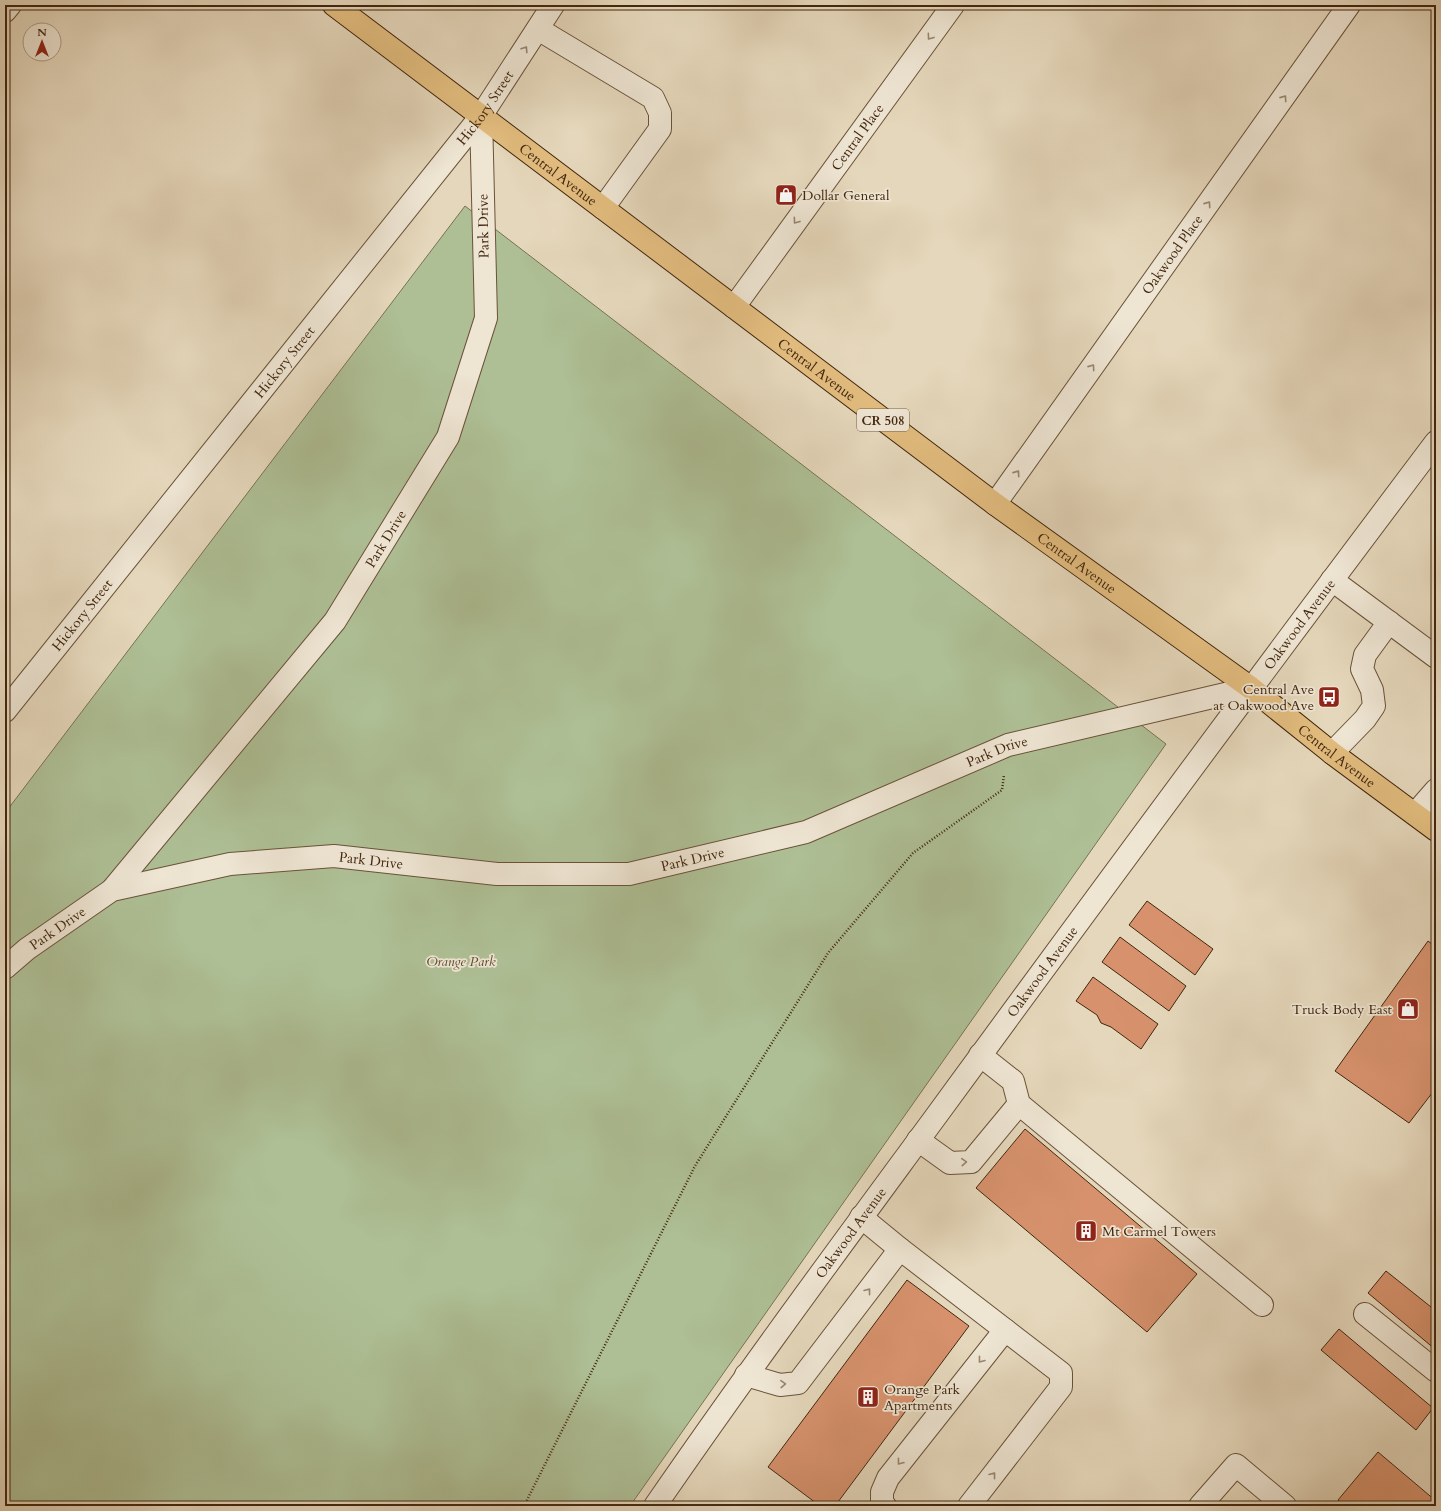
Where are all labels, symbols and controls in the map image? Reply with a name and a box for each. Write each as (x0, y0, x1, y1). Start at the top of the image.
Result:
north arrow (22, 22, 62, 62)
text: N (37, 25, 47, 40)
one-way arrow (928, 32, 935, 39)
one-way arrow (520, 46, 527, 53)
street label: Hickory Street (452, 67, 518, 149)
one-way arrow (1279, 95, 1286, 102)
street label: Central Place (827, 100, 888, 175)
street label: Central Avenue (515, 139, 601, 210)
shop icon: Dollar General (773, 182, 799, 208)
place label: Dollar General (802, 186, 890, 205)
street label: Park Drive (473, 194, 494, 258)
one-way arrow (1203, 201, 1210, 208)
street label: Oakwood Place (1138, 211, 1207, 299)
one-way arrow (794, 217, 801, 224)
street label: Hickory Street (250, 322, 320, 402)
street label: Central Avenue (774, 334, 860, 406)
one-way arrow (1087, 364, 1094, 371)
road number: CR 508 (857, 409, 909, 431)
one-way arrow (1012, 470, 1019, 477)
street label: Park Drive (361, 506, 411, 571)
street label: Central Avenue (1033, 528, 1120, 598)
street label: Hickory Street (48, 575, 117, 655)
street label: Oakwood Avenue (1260, 575, 1340, 674)
place label: Central Ave at Oakwood Ave (1213, 680, 1314, 715)
bus stop icon: Central Ave at Oakwood Ave (1316, 684, 1342, 710)
street label: Central Avenue (1294, 720, 1379, 792)
street label: Park Drive (963, 732, 1030, 772)
street label: Park Drive (659, 843, 726, 876)
street label: Park Drive (338, 848, 404, 874)
street label: Park Drive (26, 902, 90, 955)
street label: Oakwood Avenue (1003, 922, 1082, 1021)
park label: Orange Park (426, 952, 496, 971)
shop icon: Truck Body East (1395, 996, 1421, 1022)
place label: Truck Body East (1292, 1000, 1393, 1019)
one-way arrow (961, 1158, 967, 1167)
street label: Oakwood Avenue (811, 1184, 891, 1282)
building icon: Mt Carmel Towers (1073, 1218, 1099, 1244)
place label: Mt Carmel Towers (1102, 1222, 1216, 1241)
one-way arrow (863, 1289, 870, 1296)
one-way arrow (978, 1356, 985, 1363)
one-way arrow (780, 1380, 786, 1388)
place label: Orange Park Apartments (884, 1380, 961, 1415)
building icon: Orange Park Apartments (855, 1384, 881, 1410)
one-way arrow (898, 1458, 905, 1465)
one-way arrow (988, 1473, 995, 1480)

